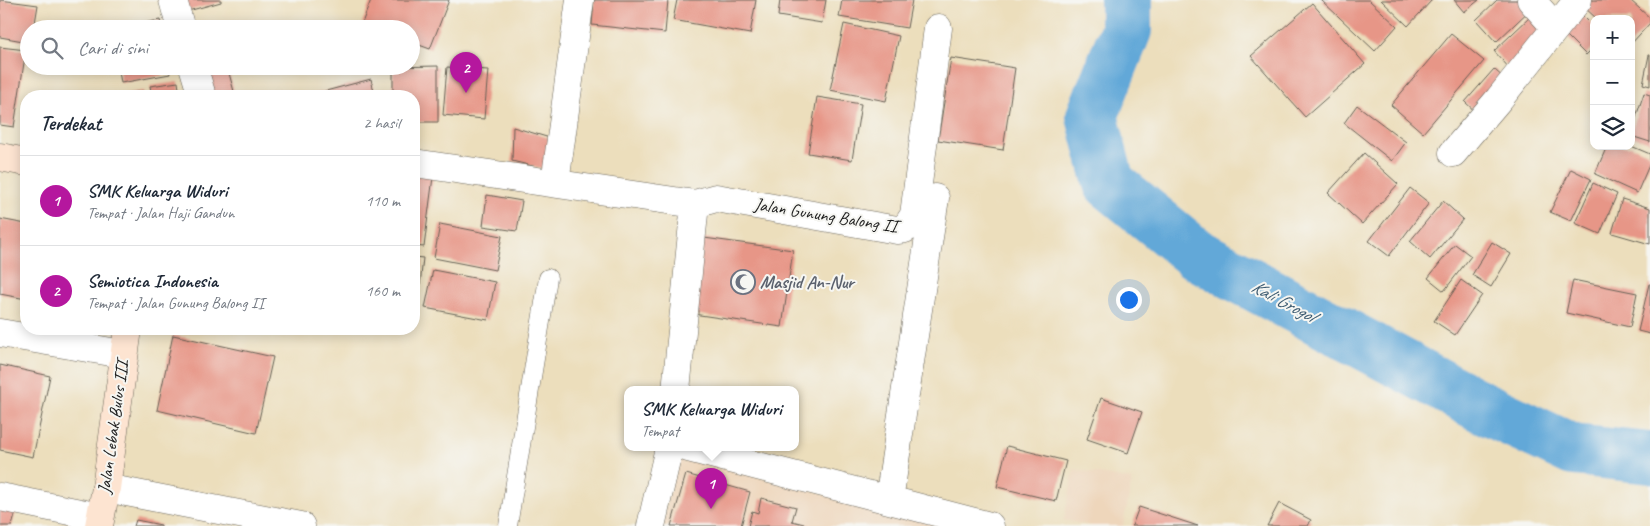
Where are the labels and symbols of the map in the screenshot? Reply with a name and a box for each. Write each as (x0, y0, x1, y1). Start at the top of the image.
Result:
pin: 2 (450, 52, 482, 93)
street label: Jalan Gunung Balong II (752, 193, 903, 238)
mosque icon: Masjid An-Nur (730, 269, 756, 295)
place label: Masjid An-Nur (760, 271, 856, 293)
water label: Kali Grogol (1247, 274, 1325, 331)
your location (1116, 287, 1142, 313)
street label: Jalan Lebak Bulus III (93, 355, 134, 496)
pin: 1 (695, 468, 727, 509)

